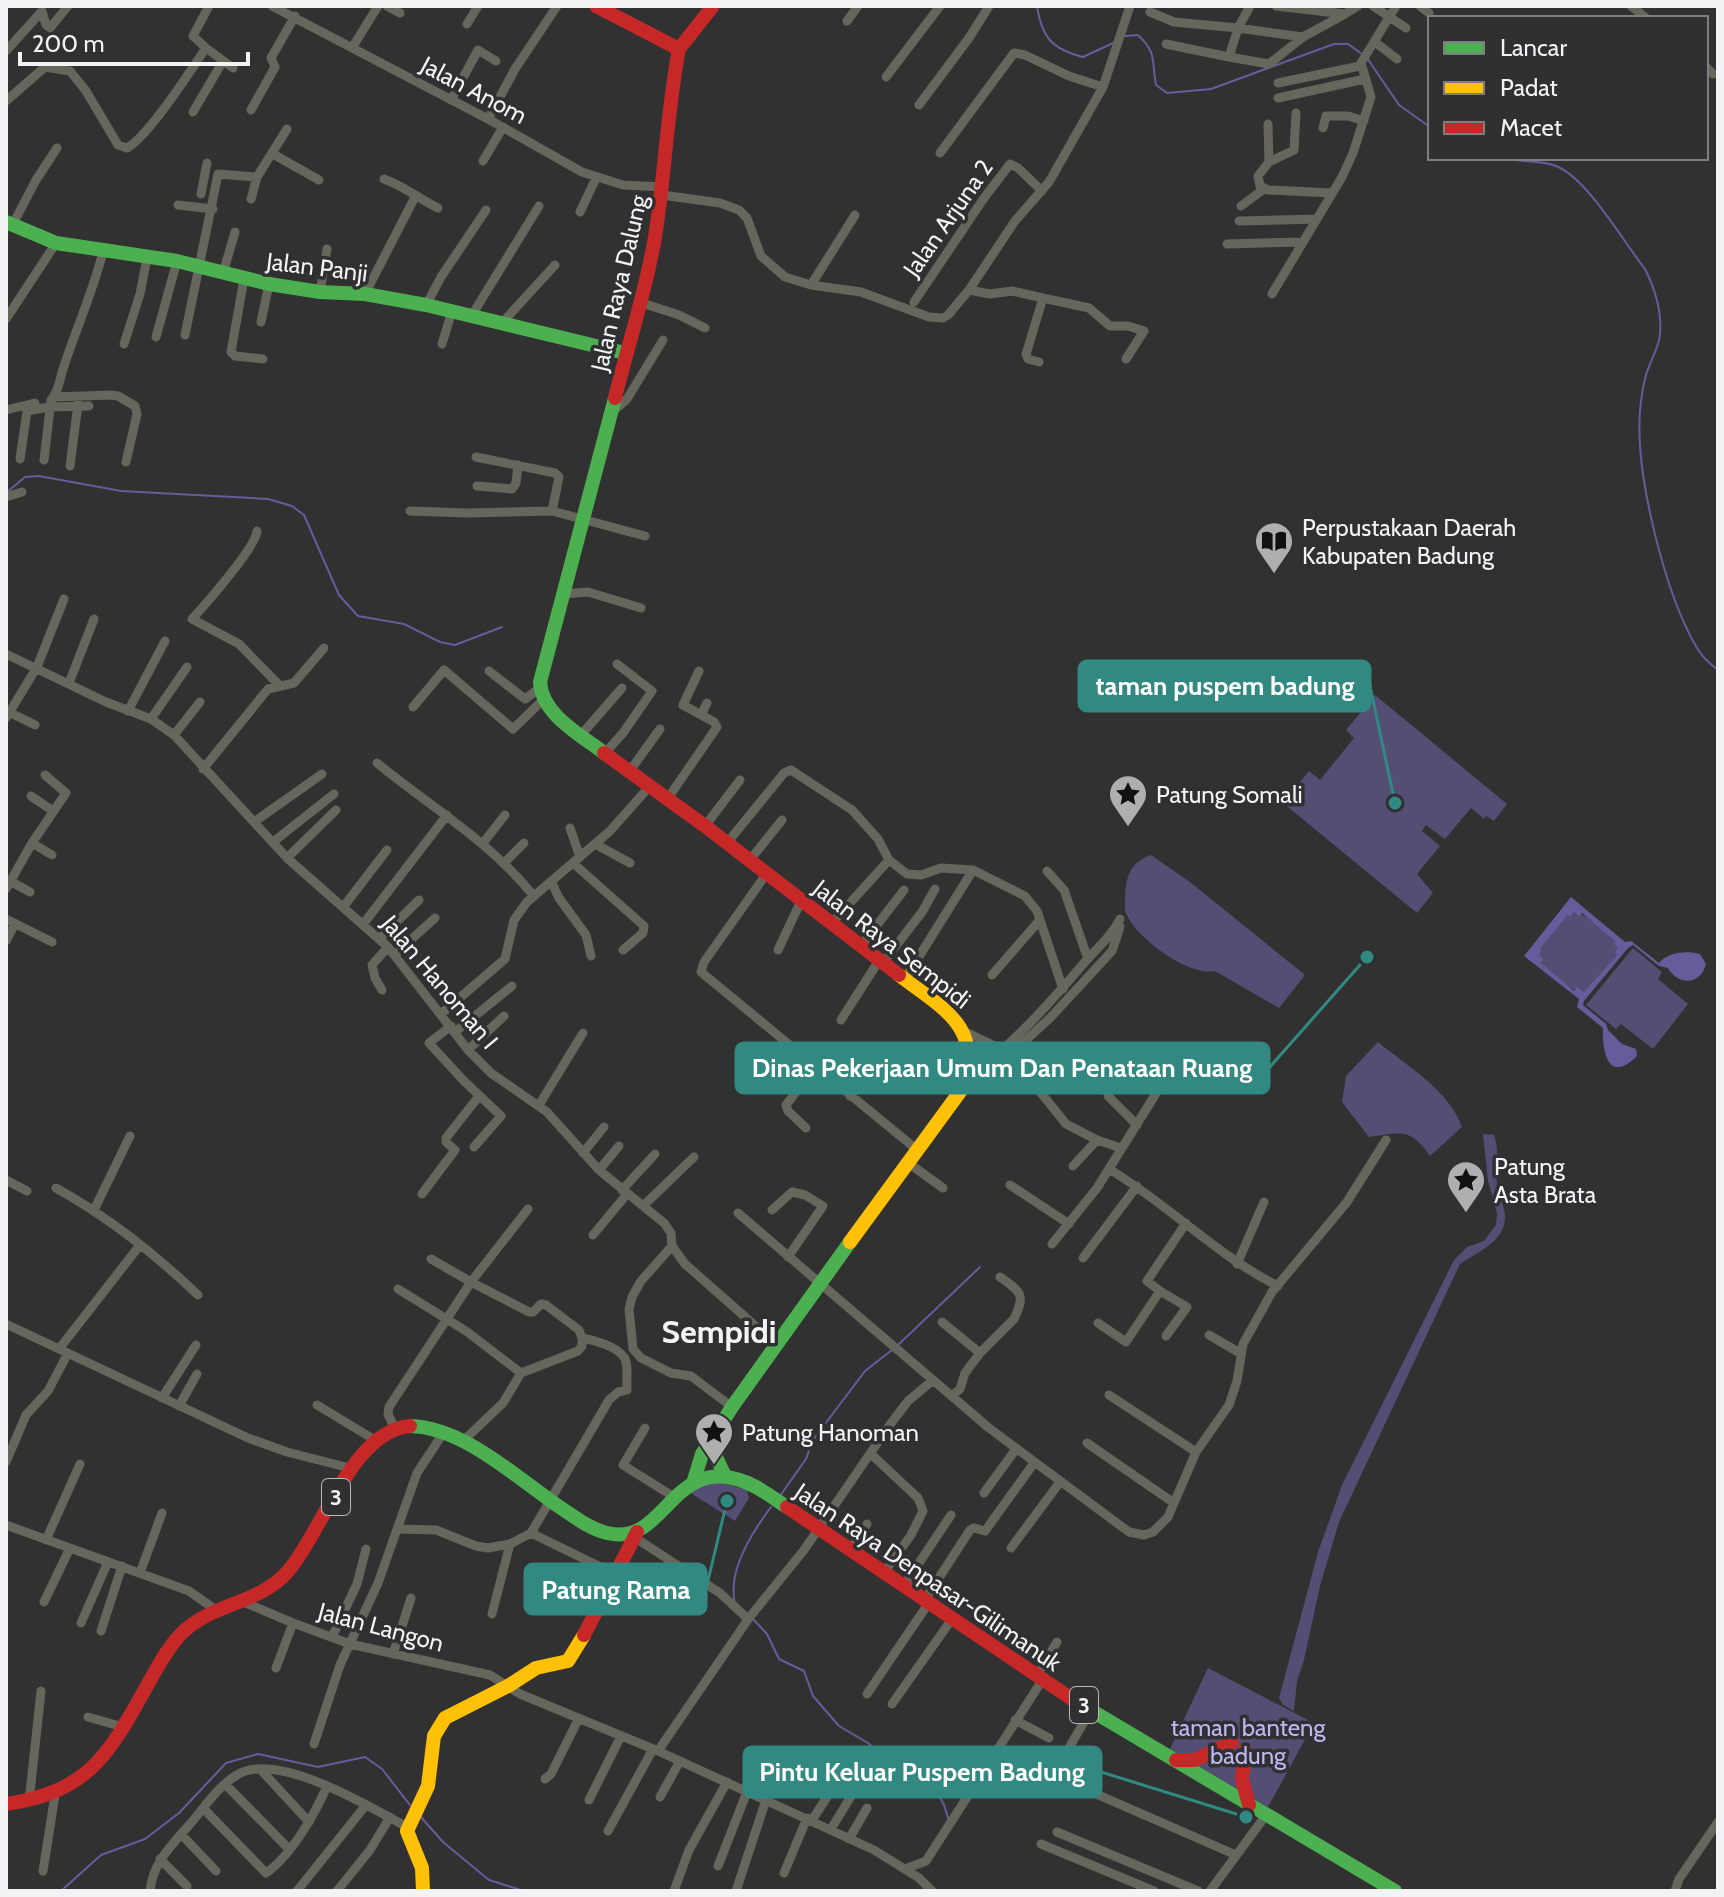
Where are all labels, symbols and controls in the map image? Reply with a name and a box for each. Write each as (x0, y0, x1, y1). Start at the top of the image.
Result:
scale bar (20, 16, 248, 66)
legend (1428, 16, 1708, 160)
text: 200 m (32, 29, 105, 58)
text: Lancar (1500, 33, 1567, 62)
street label: Jalan Anom (415, 50, 532, 130)
text: Padat (1500, 73, 1558, 102)
text: Macet (1500, 113, 1562, 142)
street label: Jalan Arjuna 2 (896, 154, 999, 283)
street label: Jalan Raya Dalung (584, 191, 654, 375)
street label: Jalan Panji (264, 246, 369, 288)
place label: Perpustakaan Daerah Kabupaten Badung (1302, 513, 1516, 570)
library icon: Perpustakaan Daerah Kabupaten Badung (1253, 520, 1295, 575)
callout: taman puspem badung (1079, 661, 1370, 711)
text: taman puspem badung (1096, 670, 1354, 702)
place icon: Patung Somali (1107, 773, 1149, 828)
place label: Patung Somali (1156, 780, 1303, 809)
street label: Jalan Raya Sempidi (807, 873, 977, 1015)
street label: Jalan Hanoman I (375, 908, 504, 1055)
callout: Dinas Pekerjaan Umum Dan Penataan Ruang (736, 1043, 1269, 1093)
text: Dinas Pekerjaan Umum Dan Penataan Ruang (752, 1052, 1252, 1084)
place label: Patung Asta Brata (1494, 1152, 1597, 1209)
place icon: Patung Asta Brata (1445, 1159, 1487, 1214)
district label: Sempidi (662, 1312, 776, 1351)
place icon: Patung Hanoman (693, 1411, 735, 1466)
place label: Patung Hanoman (742, 1418, 919, 1447)
street label: Jalan Raya Denpasar-Gilimanuk (788, 1476, 1067, 1677)
road number: 3 (322, 1479, 350, 1515)
callout: Patung Rama (525, 1564, 706, 1614)
text: Patung Rama (541, 1574, 691, 1606)
street label: Jalan Langon (314, 1596, 447, 1658)
road number: 3 (1070, 1687, 1098, 1723)
park label: taman banteng badung (1171, 1713, 1326, 1770)
callout: Pintu Keluar Puspem Badung (744, 1747, 1101, 1797)
text: Pintu Keluar Puspem Badung (759, 1756, 1085, 1788)

